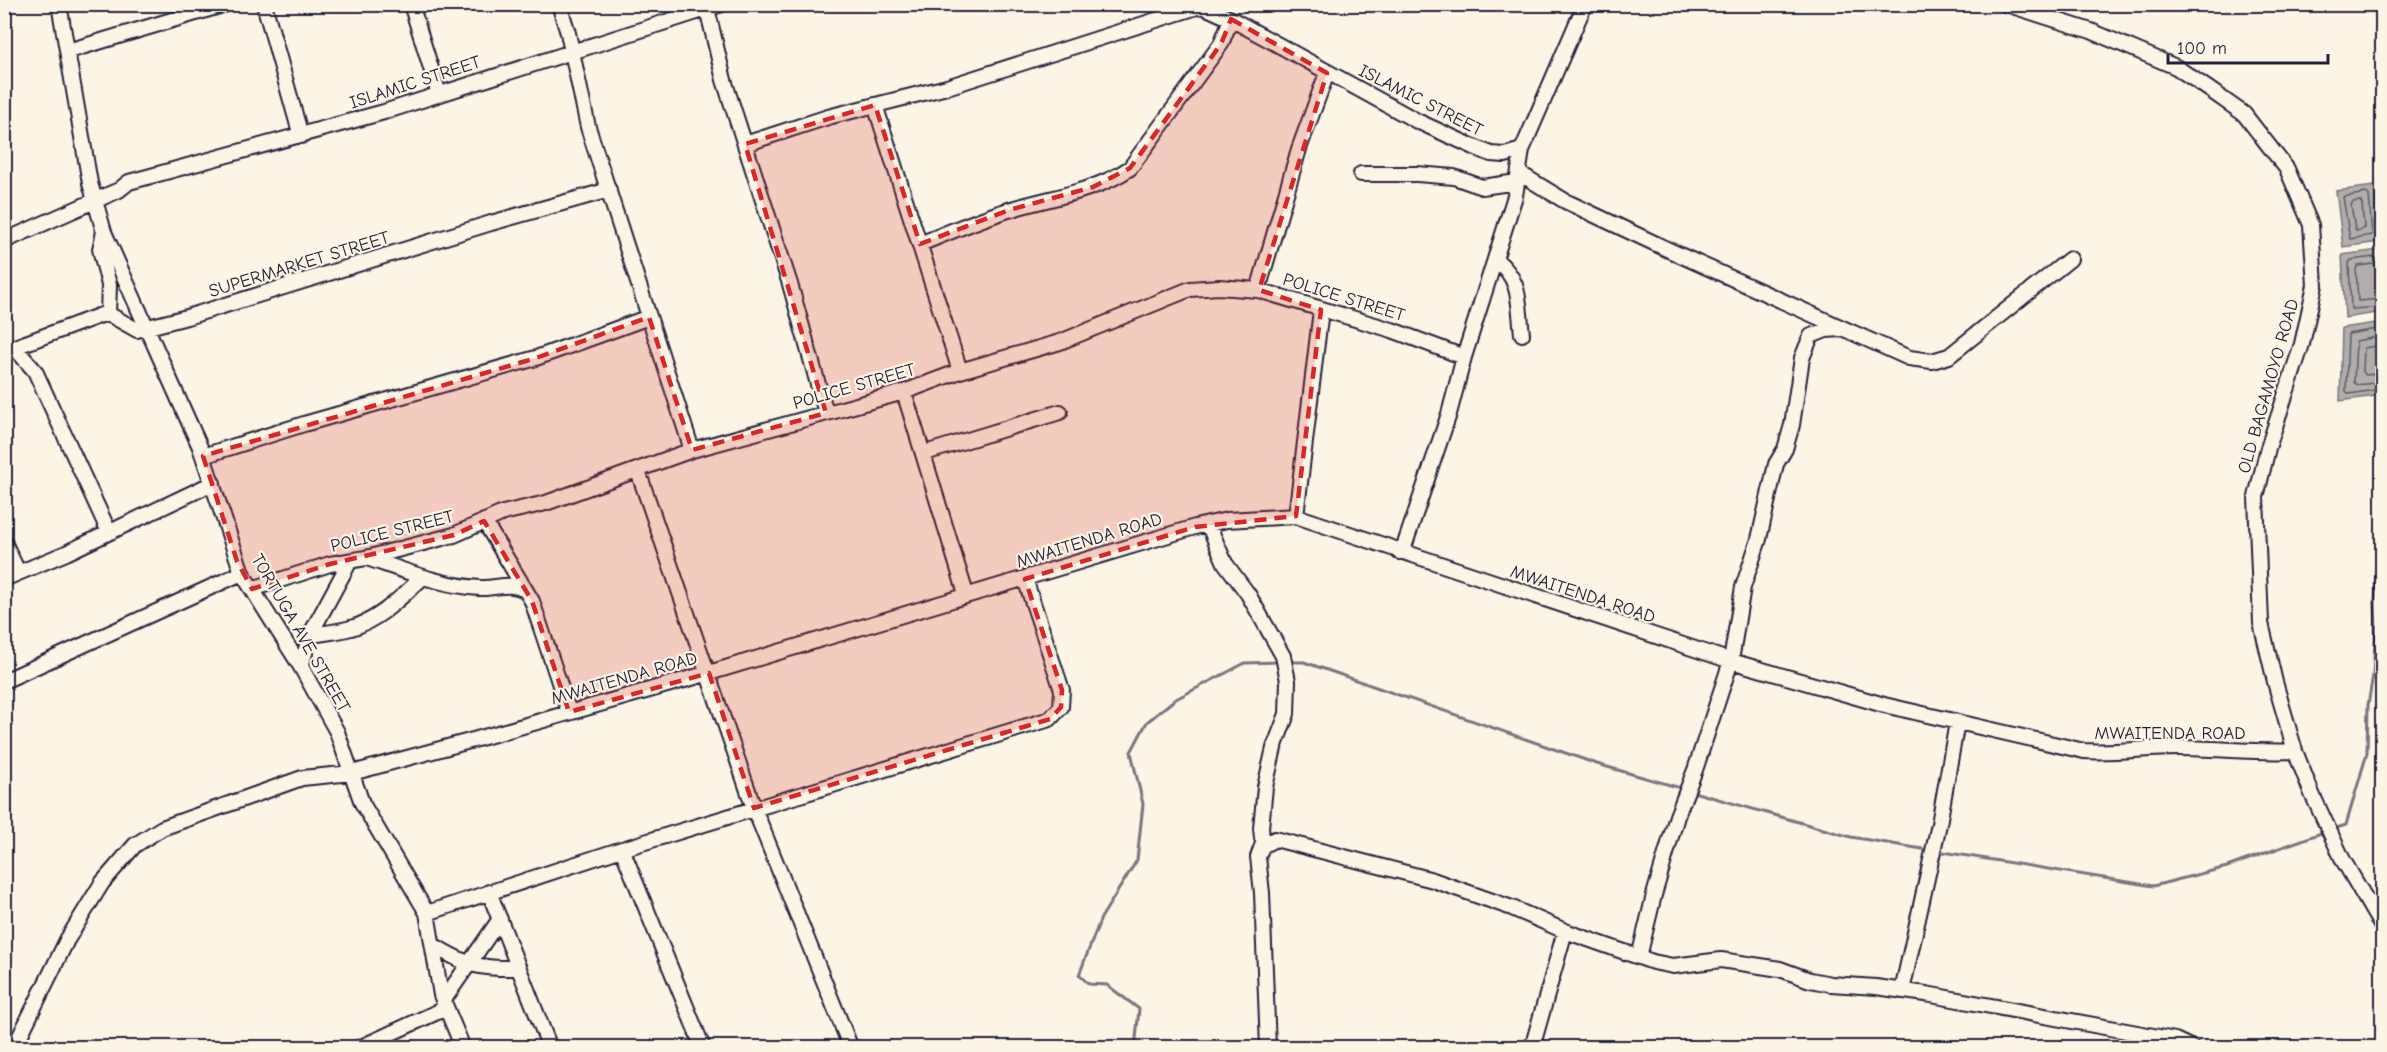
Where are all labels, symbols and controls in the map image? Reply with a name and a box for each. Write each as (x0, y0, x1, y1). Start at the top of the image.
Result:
scale bar (2168, 27, 2328, 65)
text: 100 m (2177, 38, 2227, 59)
street label: ISLAMIC STREET (347, 51, 484, 114)
street label: ISLAMIC STREET (1355, 60, 1487, 141)
street label: SUPERMARKET STREET (206, 227, 393, 302)
street label: POLICE STREET (1280, 269, 1408, 326)
street label: OLD BAGAMOYO ROAD (2234, 297, 2303, 476)
street label: POLICE STREET (791, 359, 918, 414)
street label: POLICE STREET (328, 506, 457, 557)
street label: MWAITENDA ROAD (1014, 508, 1165, 573)
street label: TORTUGA AVE STREET (247, 550, 355, 717)
street label: MWAITENDA ROAD (1508, 561, 1658, 628)
street label: MWAITENDA ROAD (549, 648, 700, 709)
street label: MWAITENDA ROAD (2094, 723, 2246, 744)

